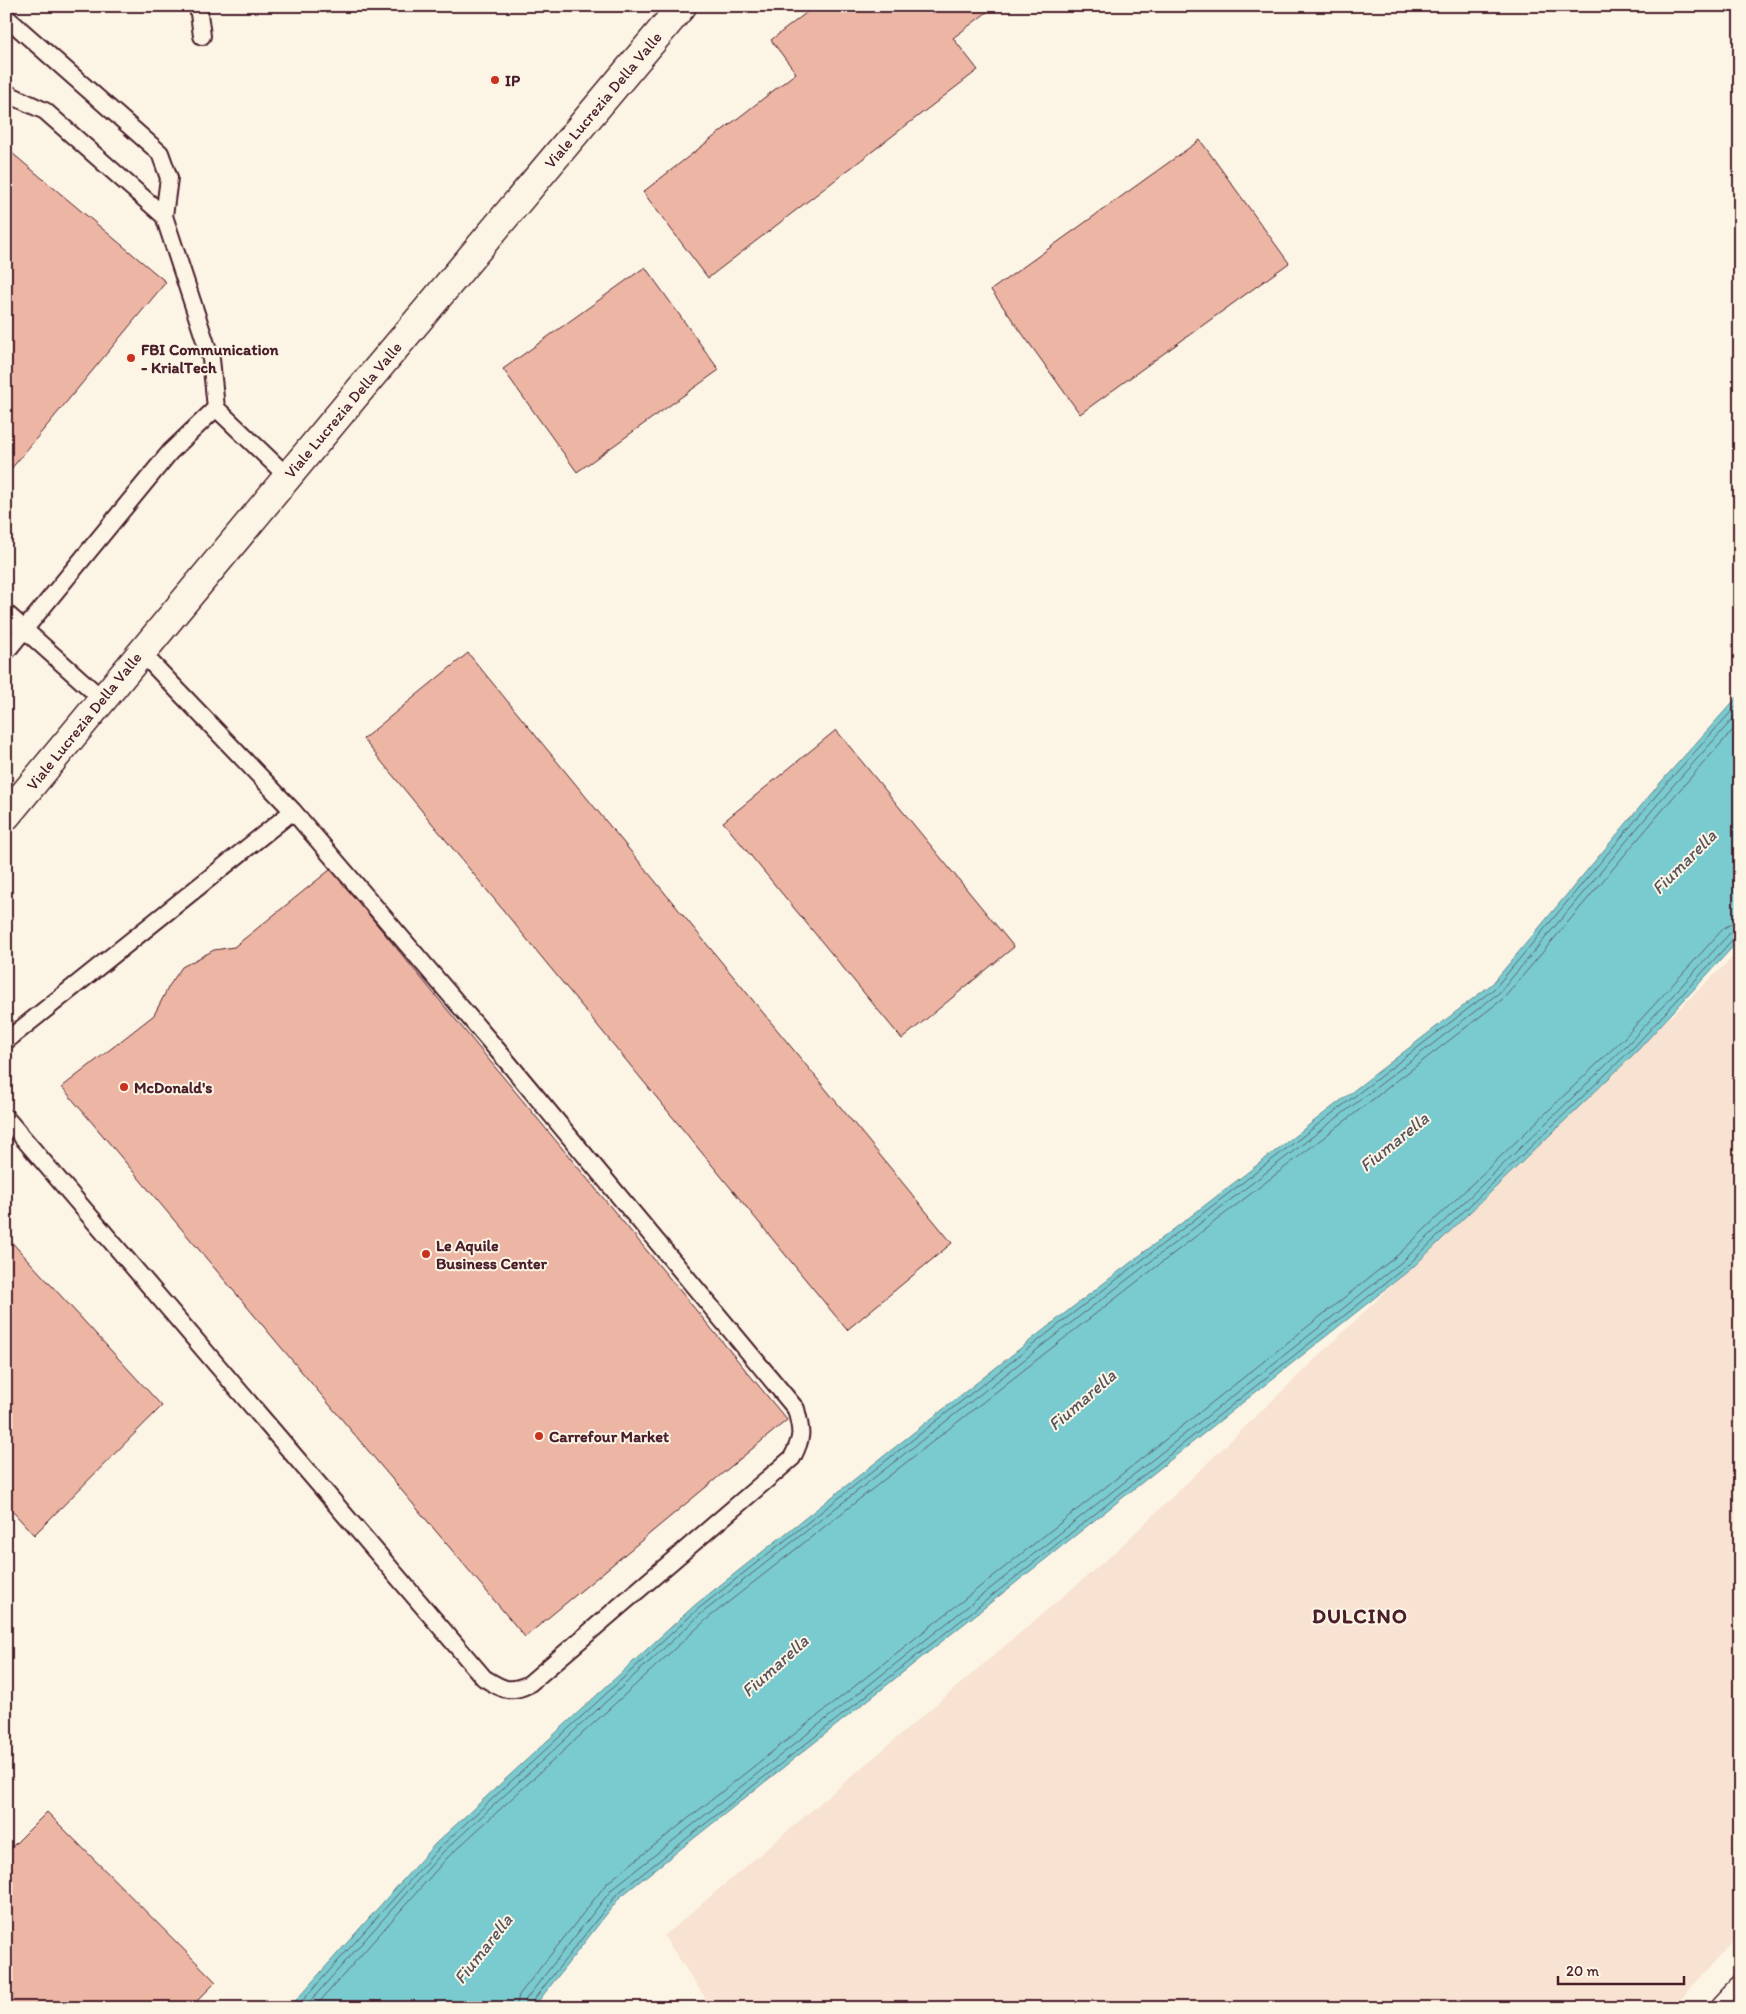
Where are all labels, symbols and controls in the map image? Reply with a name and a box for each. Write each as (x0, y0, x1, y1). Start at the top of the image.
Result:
street label: Viale Lucrezia Della Valle (540, 28, 666, 172)
place label: IP (505, 71, 521, 90)
marker: IP (489, 74, 501, 86)
street label: Viale Lucrezia Della Valle (280, 338, 406, 482)
place label: FBI Communication - KrialTech (141, 340, 280, 377)
marker: FBI Communication - KrialTech (125, 352, 137, 364)
street label: Viale Lucrezia Della Valle (22, 648, 146, 794)
water label: Fiumarella (1647, 824, 1722, 899)
place label: McDonald's (134, 1078, 212, 1097)
marker: McDonald's (118, 1081, 130, 1093)
water label: Fiumarella (1355, 1107, 1434, 1177)
place label: Le Aquile Business Center (436, 1236, 548, 1273)
marker: Le Aquile Business Center (420, 1248, 432, 1260)
water label: Fiumarella (1044, 1364, 1121, 1435)
place label: Carrefour Market (549, 1427, 669, 1446)
marker: Carrefour Market (533, 1430, 545, 1442)
district label: DULCINO (1312, 1603, 1408, 1628)
water label: Fiumarella (737, 1629, 814, 1702)
water label: Fiumarella (449, 1909, 518, 1988)
scale bar (1558, 1954, 1685, 1986)
text: 20 m (1566, 1962, 1600, 1980)

